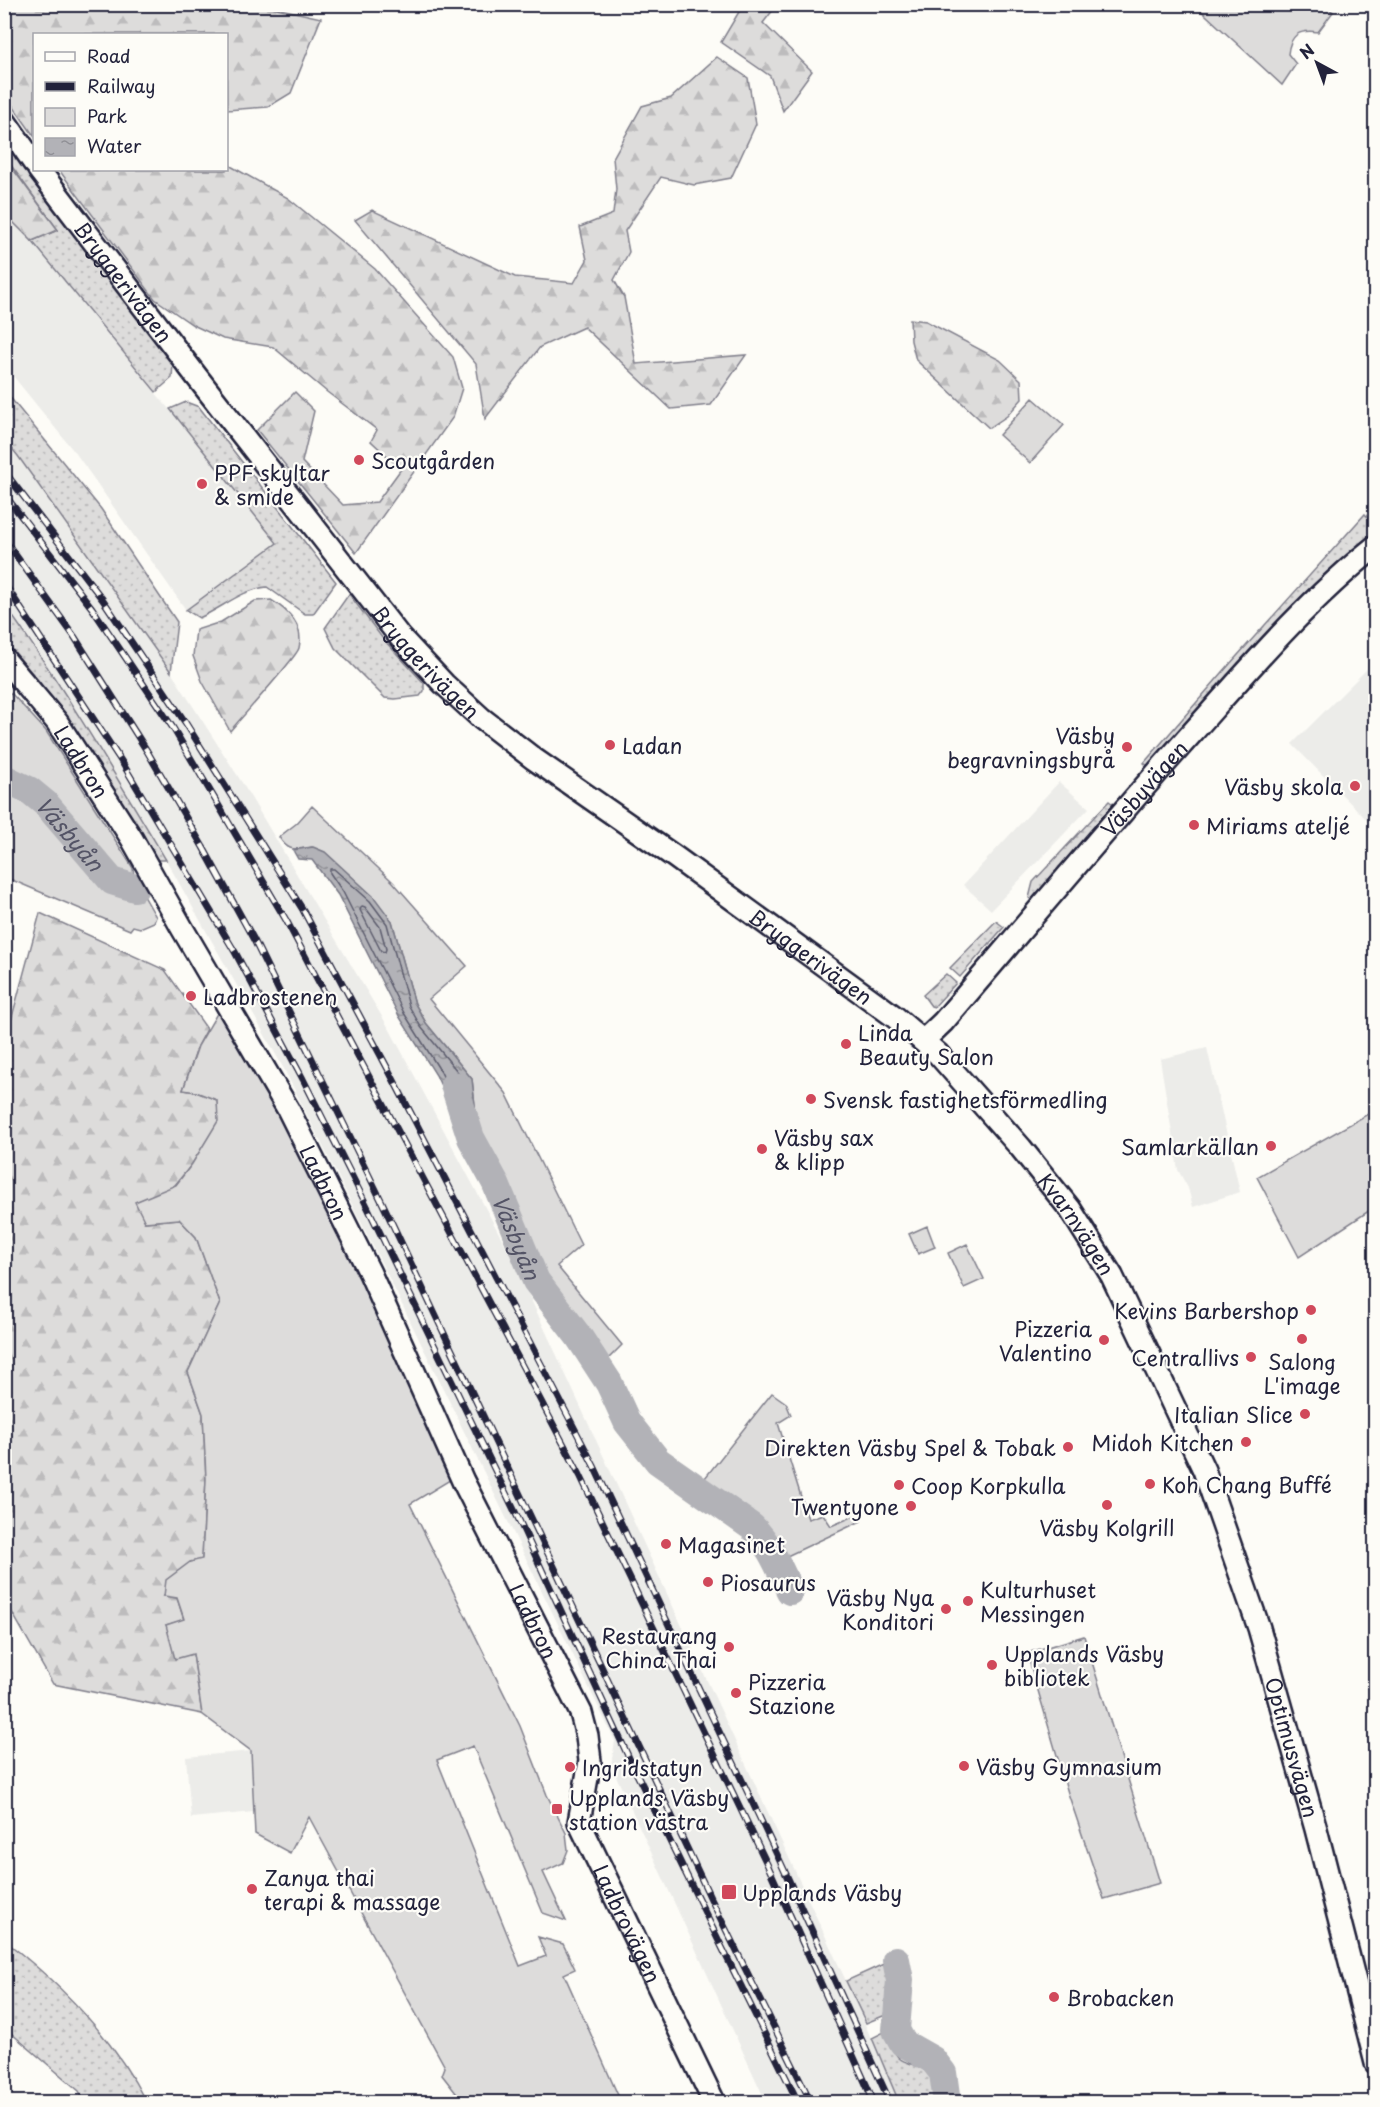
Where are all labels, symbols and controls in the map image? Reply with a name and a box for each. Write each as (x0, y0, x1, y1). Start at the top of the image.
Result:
legend (33, 33, 228, 171)
north arrow (1287, 33, 1347, 93)
text: N (1294, 38, 1319, 64)
text: Road (87, 42, 131, 69)
text: Railway (87, 72, 155, 99)
text: Park (87, 102, 127, 129)
text: Water (87, 132, 142, 159)
street label: Bryggerivägen (67, 214, 181, 349)
place label: Scoutgården (371, 444, 495, 476)
marker: Scoutgården (352, 453, 366, 467)
place label: PPF skyltar & smide (214, 456, 330, 512)
marker: PPF skyltar & smide (195, 477, 209, 491)
street label: Bryggerivägen (364, 598, 488, 726)
street label: Ladbron (47, 719, 117, 804)
place label: Väsby begravningsbyrå (947, 719, 1115, 775)
place label: Ladan (622, 729, 682, 761)
street label: Väsbyvägen (1093, 733, 1195, 843)
marker: Ladan (603, 738, 617, 752)
marker: Väsby begravningsbyrå (1120, 740, 1134, 754)
place label: Väsby skola (1224, 770, 1343, 802)
marker: Väsby skola (1348, 779, 1362, 793)
water label: Väsbyån (29, 788, 114, 879)
place label: Miriams ateljé (1206, 809, 1350, 841)
marker: Miriams ateljé (1187, 818, 1201, 832)
street label: Bryggerivägen (743, 900, 880, 1012)
place label: Ladbrostenen (203, 980, 337, 1012)
marker: Ladbrostenen (184, 989, 198, 1003)
place label: Linda Beauty Salon (858, 1016, 994, 1072)
marker: Linda Beauty Salon (839, 1037, 853, 1051)
place label: Svensk fastighetsförmedling (823, 1083, 1108, 1115)
marker: Svensk fastighetsförmedling (804, 1092, 818, 1106)
place label: Väsby sax & klipp (774, 1121, 874, 1177)
place label: Samlarkällan (1121, 1130, 1259, 1162)
street label: Ladbron (292, 1139, 357, 1226)
marker: Samlarkällan (1264, 1139, 1278, 1153)
marker: Väsby sax & klipp (755, 1142, 769, 1156)
street label: Kvarnvägen (1030, 1165, 1124, 1281)
water label: Väsbyån (485, 1189, 551, 1286)
place label: Kevins Barbershop (1114, 1294, 1299, 1326)
marker: Kevins Barbershop (1304, 1303, 1318, 1317)
place label: Pizzeria Valentino (999, 1312, 1093, 1368)
marker: Salong L'image (1295, 1332, 1309, 1346)
marker: Pizzeria Valentino (1097, 1333, 1111, 1347)
place label: Centrallivs (1131, 1341, 1239, 1373)
place label: Salong L'image (1263, 1345, 1341, 1401)
marker: Centrallivs (1244, 1350, 1258, 1364)
place label: Italian Slice (1174, 1398, 1293, 1430)
marker: Italian Slice (1298, 1407, 1312, 1421)
place label: Midoh Kitchen (1092, 1426, 1234, 1458)
place label: Direkten Väsby Spel & Tobak (764, 1431, 1056, 1463)
marker: Midoh Kitchen (1239, 1435, 1253, 1449)
marker: Direkten Väsby Spel & Tobak (1061, 1440, 1075, 1454)
place label: Koh Chang Buffé (1162, 1468, 1332, 1500)
place label: Coop Korpkulla (911, 1469, 1066, 1501)
marker: Koh Chang Buffé (1143, 1477, 1157, 1491)
marker: Coop Korpkulla (892, 1478, 906, 1492)
place label: Twentyone (791, 1490, 899, 1522)
marker: Väsby Kolgrill (1100, 1498, 1114, 1512)
marker: Twentyone (904, 1499, 918, 1513)
place label: Väsby Kolgrill (1040, 1511, 1174, 1543)
place label: Magasinet (678, 1528, 785, 1560)
marker: Magasinet (659, 1537, 673, 1551)
place label: Piosaurus (720, 1566, 816, 1598)
place label: Kulturhuset Messingen (980, 1573, 1096, 1629)
marker: Piosaurus (701, 1575, 715, 1589)
street label: Ladbron (501, 1577, 567, 1664)
place label: Väsby Nya Konditori (826, 1581, 934, 1637)
marker: Kulturhuset Messingen (961, 1594, 975, 1608)
marker: Väsby Nya Konditori (939, 1602, 953, 1616)
place label: Restaurang China Thai (601, 1619, 717, 1675)
place label: Upplands Väsby bibliotek (1004, 1637, 1164, 1693)
marker: Restaurang China Thai (722, 1640, 736, 1654)
marker: Upplands Väsby bibliotek (985, 1658, 999, 1672)
place label: Pizzeria Stazione (748, 1665, 835, 1721)
street label: Optimusvägen (1258, 1673, 1328, 1821)
marker: Pizzeria Stazione (729, 1686, 743, 1700)
place label: Väsby Gymnasium (976, 1750, 1162, 1782)
place label: Ingridstatyn (582, 1751, 703, 1783)
marker: Väsby Gymnasium (957, 1759, 971, 1773)
marker: Ingridstatyn (563, 1760, 577, 1774)
place label: Upplands Väsby station västra (569, 1781, 729, 1837)
marker: Upplands Väsby station västra (550, 1802, 564, 1816)
street label: Ladbrovägen (586, 1859, 670, 1988)
place label: Zanya thai terapi & massage (264, 1861, 440, 1917)
place label: Upplands Väsby (742, 1876, 902, 1908)
marker: Zanya thai terapi & massage (245, 1882, 259, 1896)
marker: Upplands Väsby (720, 1883, 738, 1901)
place label: Brobacken (1066, 1981, 1174, 2013)
marker: Brobacken (1047, 1990, 1061, 2004)

